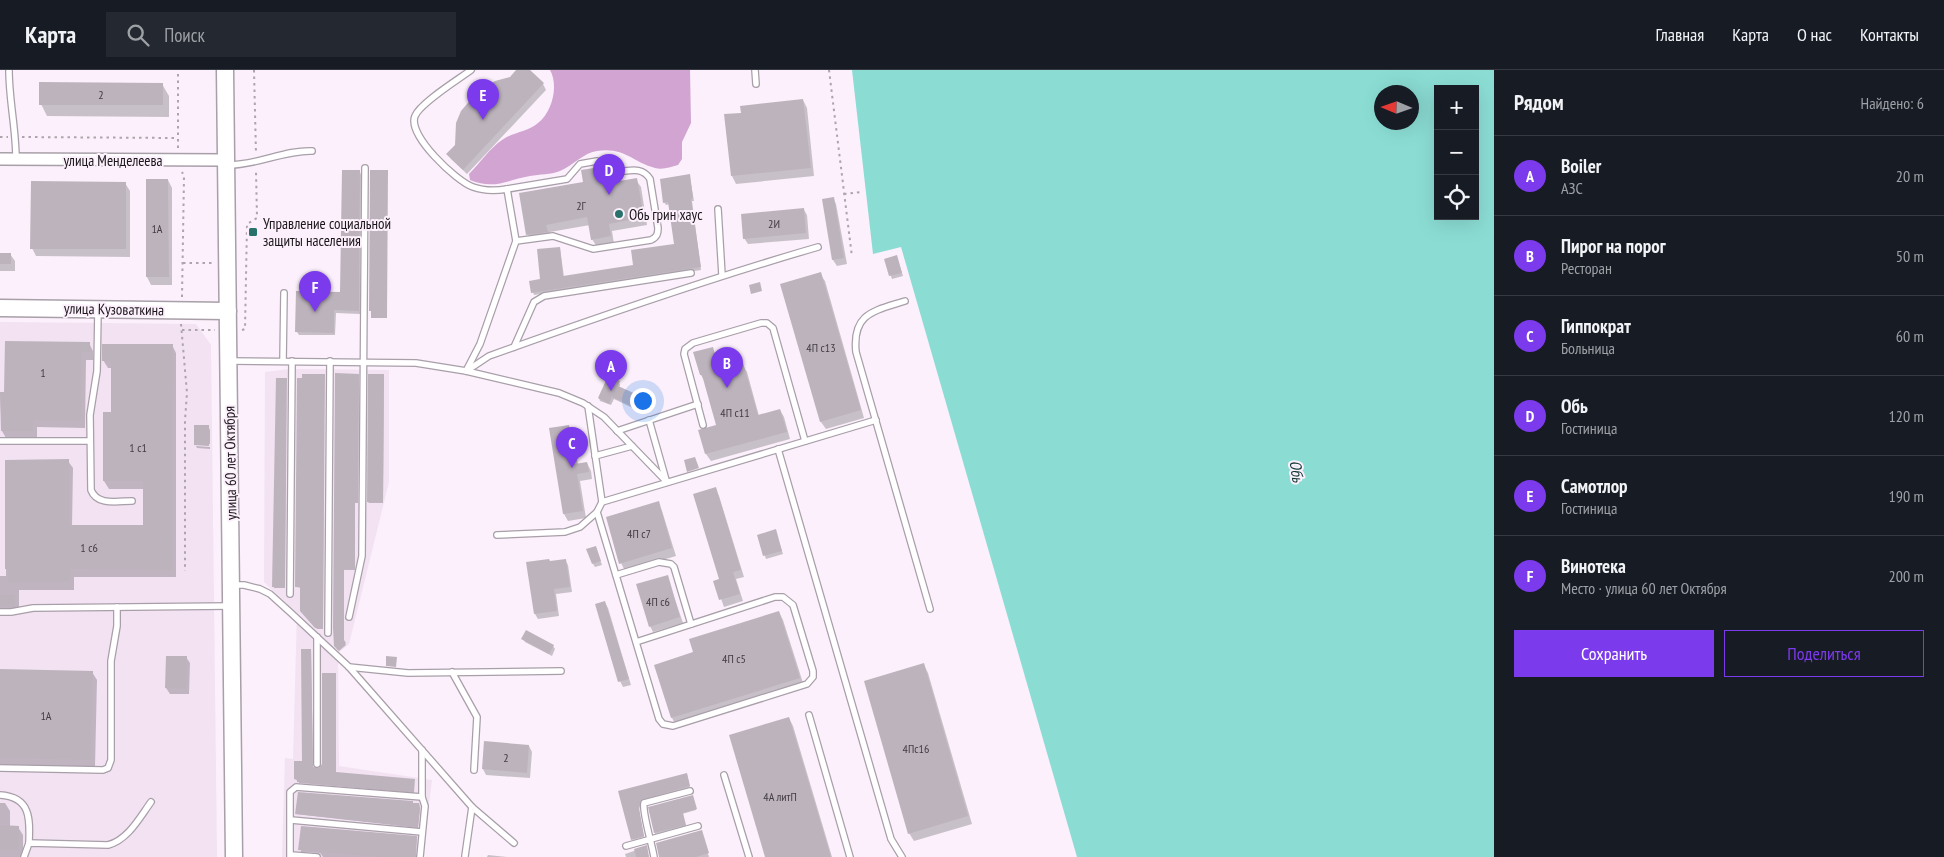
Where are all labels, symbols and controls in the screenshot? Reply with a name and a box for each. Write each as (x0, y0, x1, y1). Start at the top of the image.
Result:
search box (106, 12, 456, 57)
text: Карта (25, 19, 76, 50)
icon: search (124, 21, 152, 49)
text: Поиск (164, 23, 205, 47)
text: Главная (1656, 23, 1704, 46)
text: Карта (1732, 23, 1769, 46)
text: О нас (1797, 23, 1832, 46)
text: Контакты (1860, 23, 1919, 46)
pin: E (467, 79, 499, 120)
north arrow (1374, 85, 1419, 130)
map controls (1434, 85, 1479, 220)
button: + (1434, 85, 1479, 130)
house number: 2 (98, 87, 104, 102)
text: Рядом (1514, 89, 1564, 116)
text: Найдено: 6 (1861, 93, 1924, 113)
button: − (1434, 130, 1479, 175)
street label: улица Менделеева (63, 151, 163, 170)
pin: D (593, 154, 625, 195)
text: Boiler (1561, 154, 1601, 178)
text: A (1526, 166, 1534, 186)
text: 20 m (1896, 166, 1924, 186)
button: locate (1434, 175, 1479, 220)
text: АЗС (1561, 178, 1583, 198)
house number: 2Г (576, 198, 587, 213)
place label: Обь грин хаус (629, 205, 703, 224)
marker: Обь грин хаус (613, 208, 625, 220)
place label: Управление социальной защиты населения (263, 214, 391, 250)
house number: 2И (768, 216, 780, 231)
house number: 1А (151, 221, 163, 236)
marker: Управление социальной защиты населения (247, 226, 259, 238)
text: Пирог на порог (1561, 234, 1666, 258)
text: B (1526, 246, 1534, 266)
text: 50 m (1896, 246, 1924, 266)
text: Ресторан (1561, 258, 1612, 278)
pin: F (299, 271, 331, 312)
street label: улица Кузоваткина (64, 299, 164, 319)
text: Гиппократ (1561, 314, 1631, 338)
text: C (1526, 326, 1534, 346)
text: 60 m (1896, 326, 1924, 346)
text: Больница (1561, 338, 1615, 358)
house number: 4П с13 (806, 340, 836, 355)
pin: B (711, 347, 743, 388)
pin: A (595, 350, 627, 391)
house number: 1 (40, 365, 46, 380)
your location (630, 388, 656, 414)
text: Обь (1561, 394, 1588, 418)
house number: 4П с11 (720, 405, 750, 420)
street label: улица 60 лет Октября (220, 406, 240, 520)
text: D (1526, 406, 1534, 426)
text: 120 m (1889, 406, 1924, 426)
text: Гостиница (1561, 418, 1617, 438)
pin: C (556, 427, 588, 468)
house number: 1 с1 (129, 440, 147, 455)
water label: Обь (1285, 459, 1309, 484)
text: Самотлор (1561, 474, 1628, 498)
text: E (1527, 486, 1533, 506)
text: 190 m (1889, 486, 1924, 506)
text: Гостиница (1561, 498, 1617, 518)
house number: 4П с7 (627, 526, 651, 541)
house number: 1 с6 (80, 540, 98, 555)
text: Винотека (1561, 554, 1626, 578)
text: F (1527, 566, 1533, 586)
text: 200 m (1889, 566, 1924, 586)
text: Место · улица 60 лет Октября (1561, 578, 1727, 598)
house number: 4П с6 (646, 594, 670, 609)
button: Сохранить (1514, 630, 1714, 677)
button: Поделиться (1724, 630, 1924, 677)
house number: 4П с5 (722, 651, 746, 666)
house number: 1А (40, 708, 52, 723)
house number: 4Пс16 (903, 741, 929, 756)
house number: 2 (503, 750, 509, 765)
house number: 4А литП (763, 789, 797, 804)

